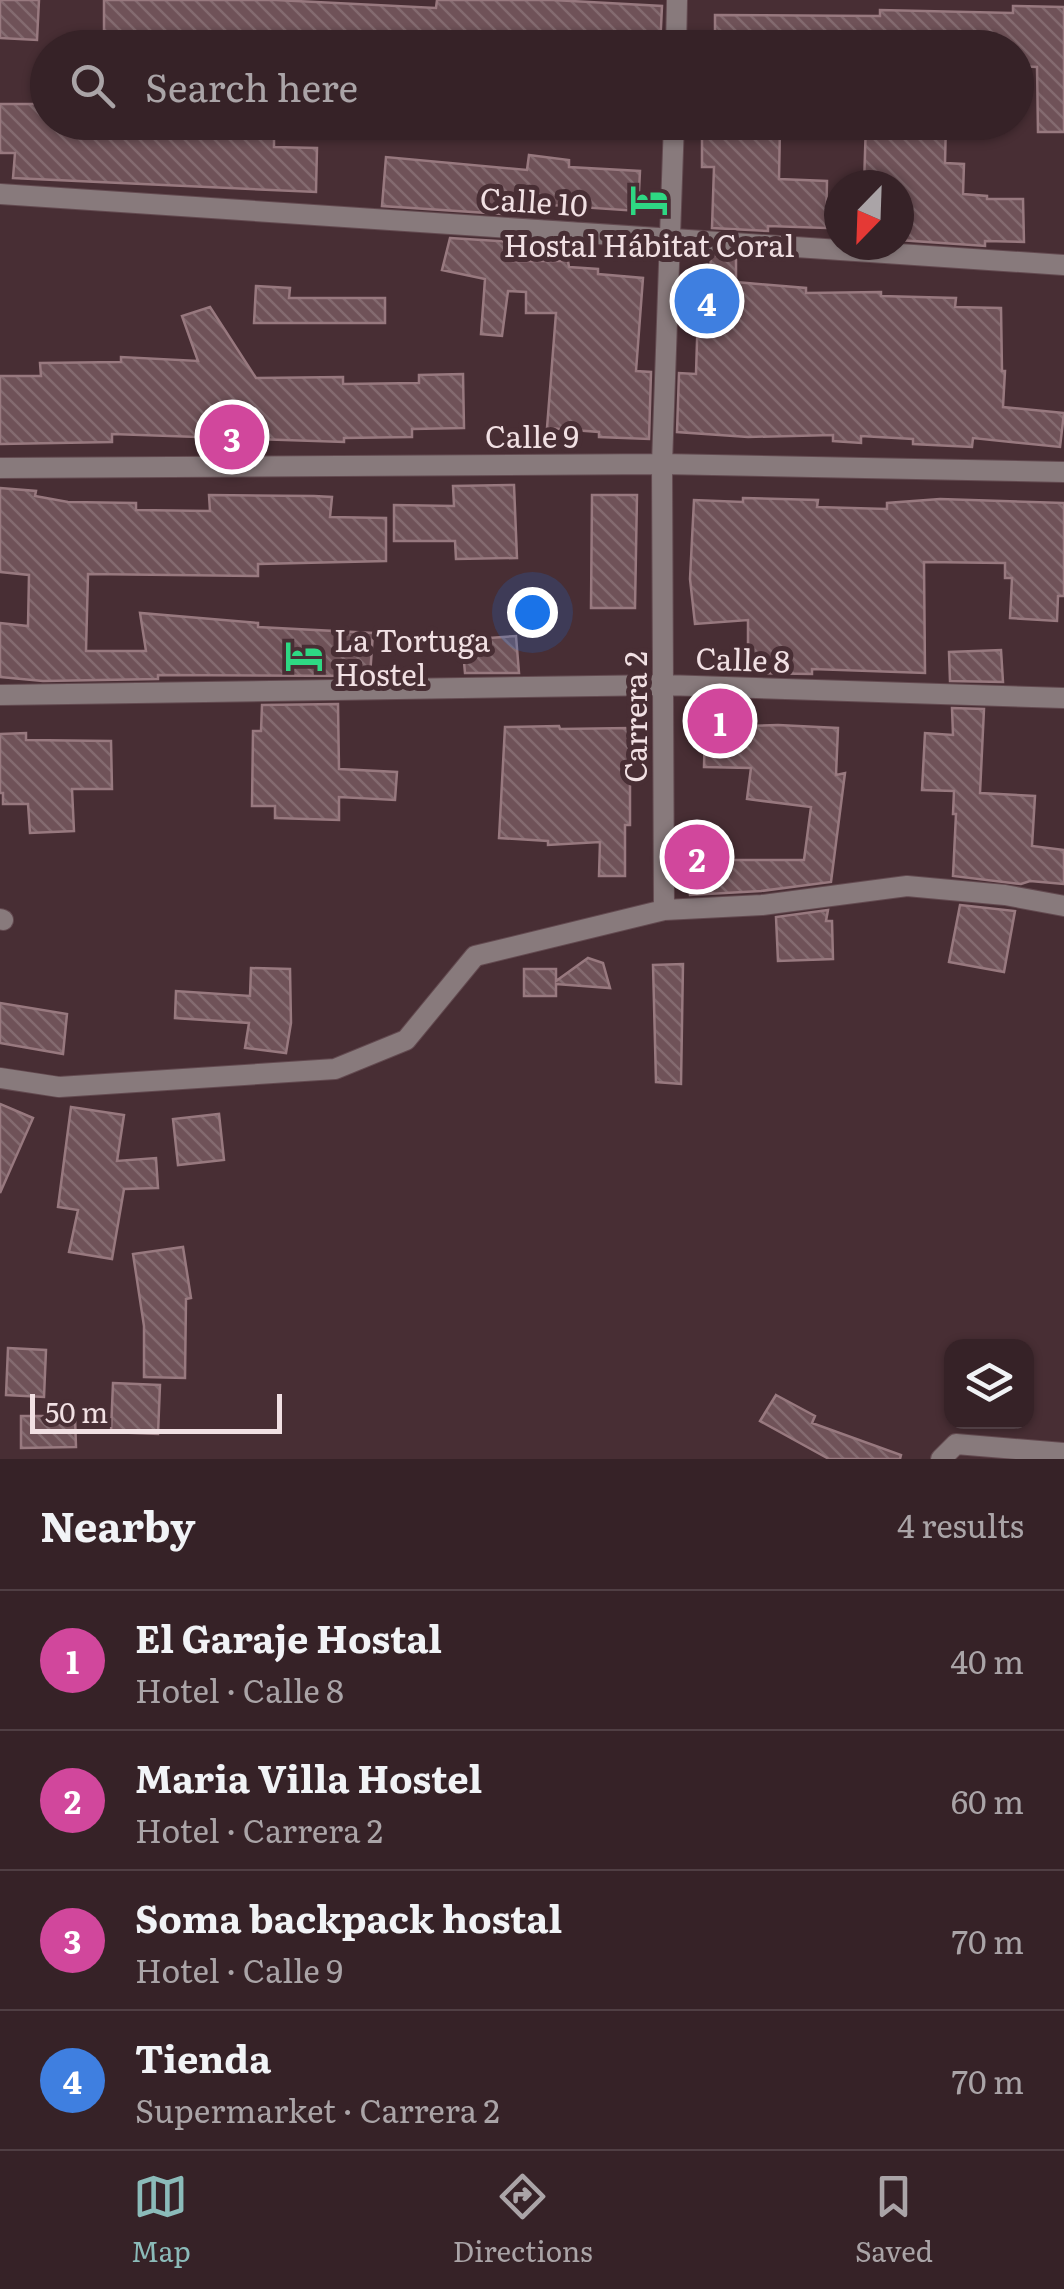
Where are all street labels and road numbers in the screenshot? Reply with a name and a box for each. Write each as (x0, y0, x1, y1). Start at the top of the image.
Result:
street label: Calle 10 (479, 174, 589, 226)
street label: Calle 9 (485, 413, 579, 457)
street label: Calle 8 (695, 634, 791, 682)
street label: Carrera 2 (612, 651, 656, 783)

